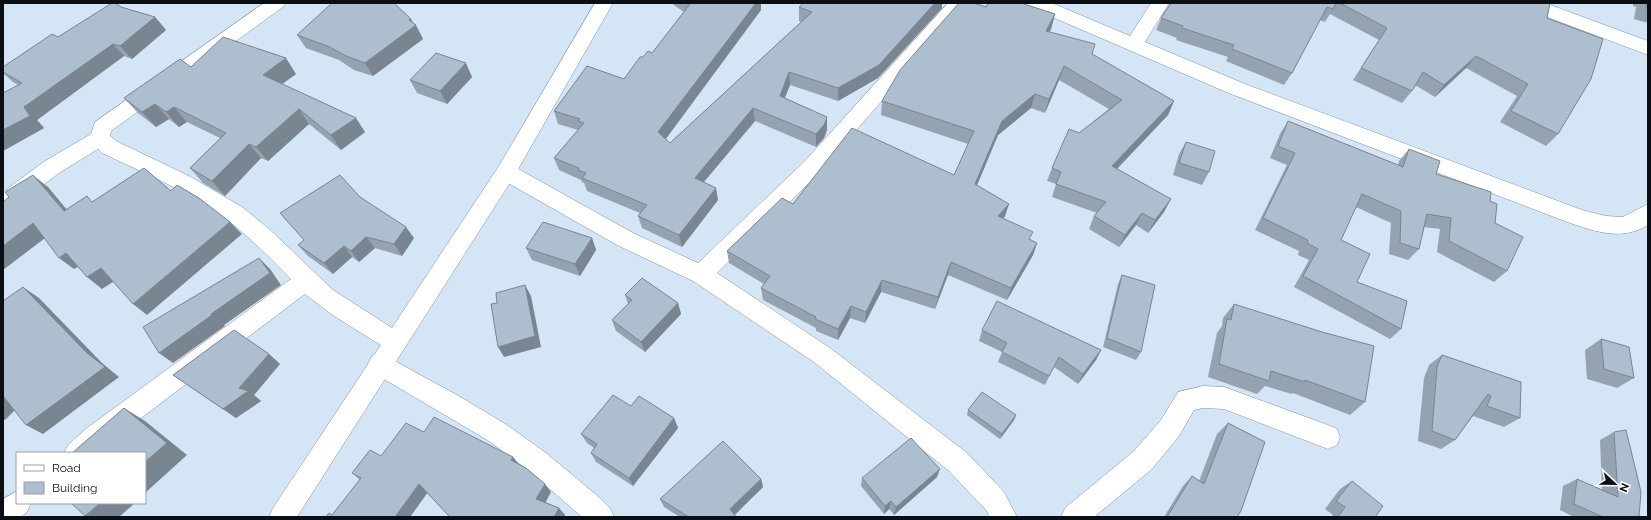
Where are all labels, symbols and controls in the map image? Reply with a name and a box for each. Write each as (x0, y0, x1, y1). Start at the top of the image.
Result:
legend (16, 452, 146, 504)
text: Road (52, 461, 81, 475)
north arrow (1595, 464, 1635, 504)
text: Building (52, 481, 98, 495)
text: N (1616, 481, 1631, 494)

